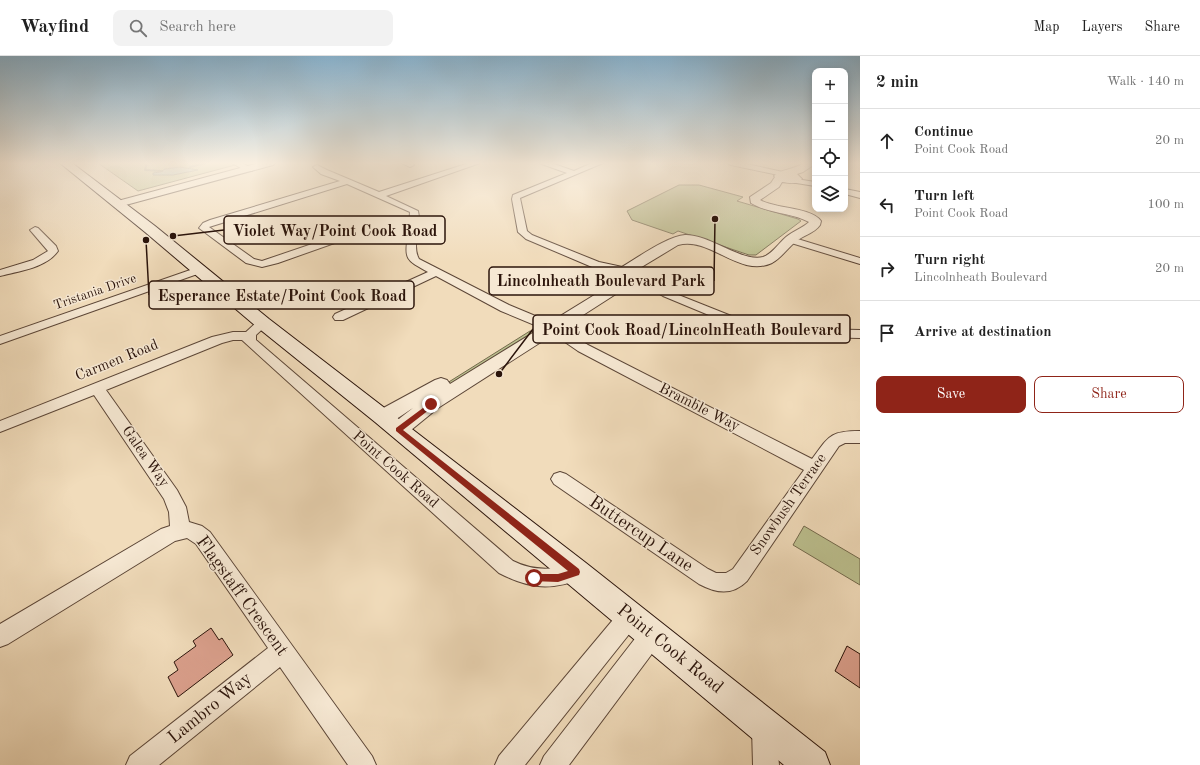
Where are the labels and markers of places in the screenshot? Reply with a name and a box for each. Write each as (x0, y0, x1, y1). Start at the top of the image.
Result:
callout: Violet Way/Point Cook Road (224, 216, 445, 244)
callout: Lincolnheath Boulevard Park (489, 267, 714, 295)
callout: Esperance Estate/Point Cook Road (149, 281, 414, 309)
callout: Point Cook Road/LincolnHeath Boulevard (533, 315, 850, 343)

